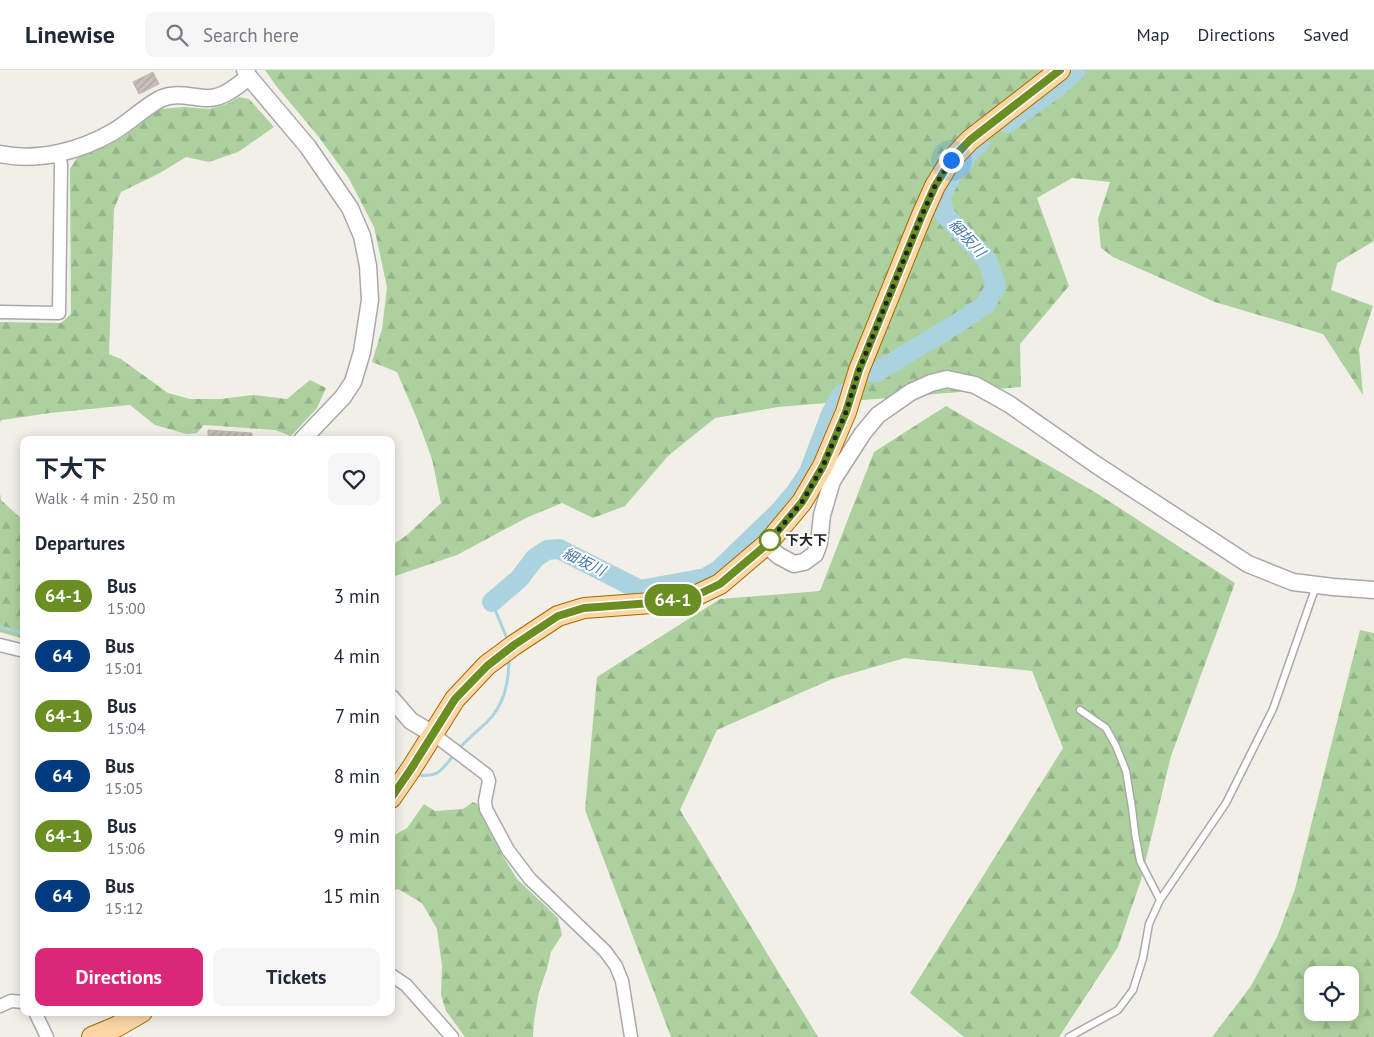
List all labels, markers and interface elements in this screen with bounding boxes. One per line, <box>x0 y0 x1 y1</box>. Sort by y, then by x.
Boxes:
search box <box>145 12 495 57</box>
text: Linewise <box>25 19 115 50</box>
icon: search <box>163 21 191 49</box>
text: Search here <box>203 23 299 47</box>
text: Map <box>1137 23 1169 46</box>
text: Directions <box>1197 23 1275 46</box>
text: Saved <box>1303 23 1349 46</box>
your location <box>939 148 964 173</box>
water label: 細坂川 <box>945 215 991 262</box>
text: 下大下 <box>35 453 107 484</box>
button: heart <box>328 453 380 505</box>
text: Walk · 4 min · 250 m <box>35 488 175 508</box>
marker: 下大下 <box>759 529 781 551</box>
text: Departures <box>35 531 125 555</box>
place label: 下大下 <box>785 531 827 549</box>
water label: 細坂川 <box>560 543 610 581</box>
text: Bus <box>107 574 137 598</box>
text: 64-1 <box>45 584 82 607</box>
text: 3 min <box>334 584 380 608</box>
line badge: 64-1 <box>638 584 708 616</box>
text: 64-1 <box>654 588 692 611</box>
text: 15:00 <box>107 598 146 618</box>
text: Bus <box>105 634 134 658</box>
text: 64 <box>52 644 73 667</box>
text: 4 min <box>334 644 380 668</box>
text: 15:01 <box>105 658 143 678</box>
text: Bus <box>107 694 137 718</box>
text: 64-1 <box>45 704 82 727</box>
text: 7 min <box>335 704 380 728</box>
text: 15:04 <box>107 718 146 738</box>
text: Bus <box>105 754 134 778</box>
text: 64 <box>52 764 73 787</box>
text: 8 min <box>334 764 380 788</box>
text: 15:05 <box>105 778 143 798</box>
text: Bus <box>107 814 137 838</box>
text: 64-1 <box>45 824 82 847</box>
text: 9 min <box>334 824 380 848</box>
text: 15:06 <box>107 838 146 858</box>
text: Bus <box>105 874 134 898</box>
text: 64 <box>52 884 73 907</box>
text: 15 min <box>323 884 380 908</box>
text: 15:12 <box>105 898 143 918</box>
button: Directions <box>35 948 203 1006</box>
button: Tickets <box>213 948 380 1006</box>
map controls <box>1304 966 1359 1021</box>
button: locate <box>1304 966 1359 1021</box>

